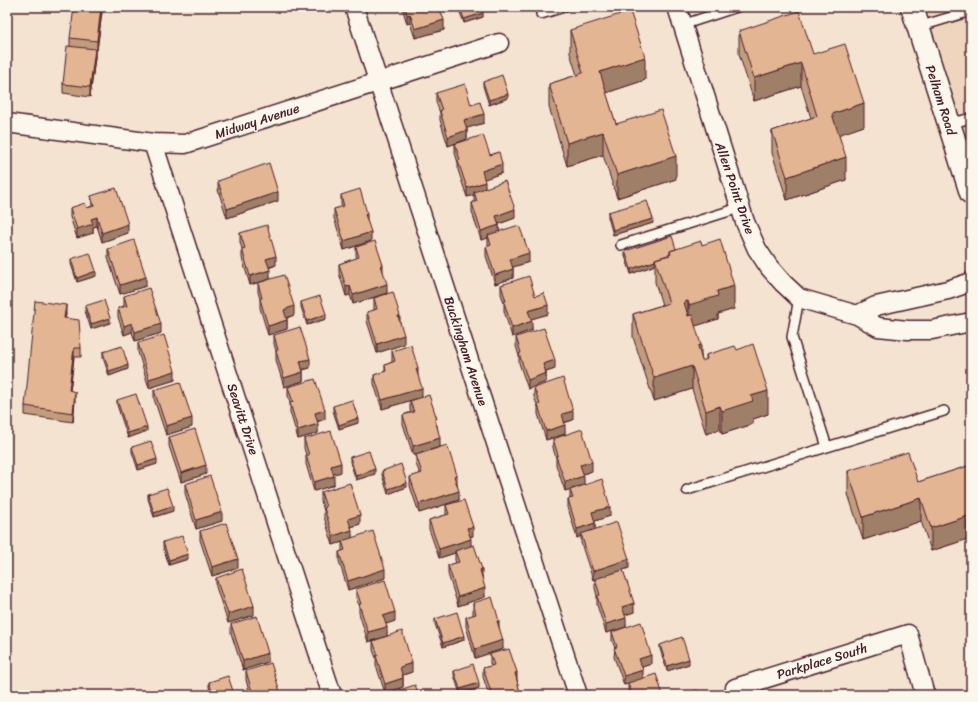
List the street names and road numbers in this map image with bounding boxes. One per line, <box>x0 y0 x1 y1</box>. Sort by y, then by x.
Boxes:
street label: Pelham Road <box>919 62 964 139</box>
street label: Midway Avenue <box>212 96 303 146</box>
street label: Allen Point Drive <box>708 138 762 238</box>
street label: Buckingham Avenue <box>437 293 495 409</box>
street label: Seavitt Drive <box>221 380 266 458</box>
street label: Parkplace South <box>774 636 870 686</box>

